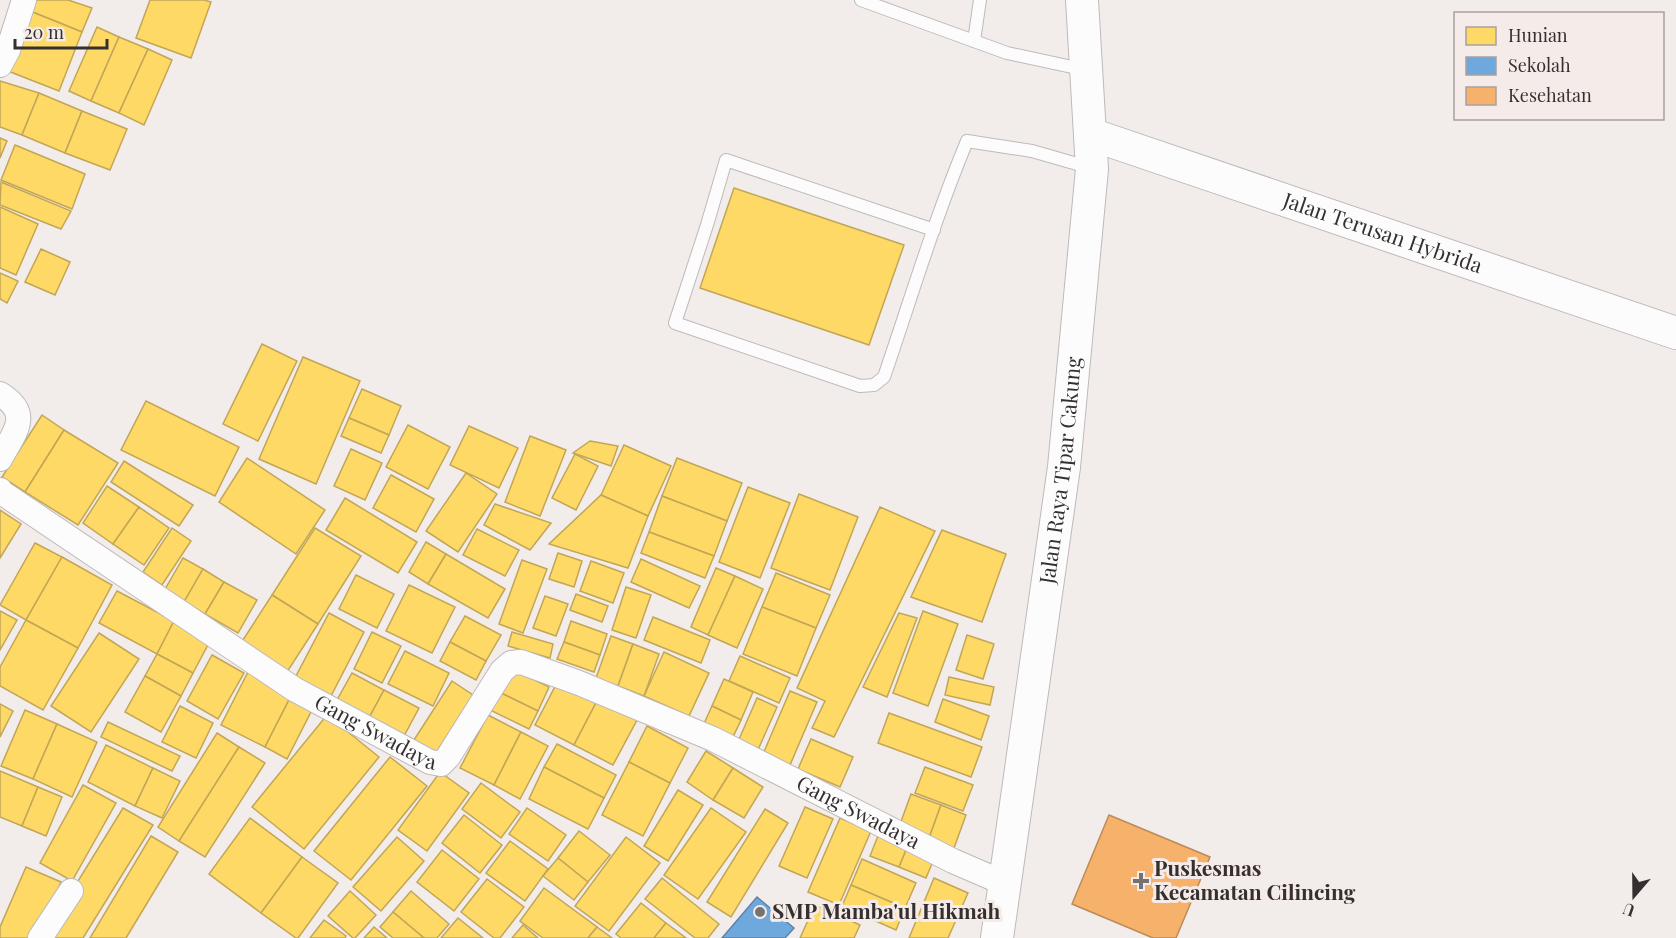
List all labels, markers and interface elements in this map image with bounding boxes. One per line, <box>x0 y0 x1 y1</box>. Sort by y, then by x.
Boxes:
scale bar <box>15 12 106 50</box>
legend <box>1454 12 1664 120</box>
text: 20 m <box>24 20 64 44</box>
text: Hunian <box>1508 23 1568 47</box>
text: Sekolah <box>1508 53 1571 77</box>
text: Kesehatan <box>1508 83 1592 107</box>
street label: Jalan Terusan Hybrida <box>1279 184 1487 278</box>
street label: Jalan Raya Tipar Cakung <box>1031 355 1086 587</box>
street label: Gang Swadaya <box>310 687 439 775</box>
street label: Gang Swadaya <box>792 768 926 854</box>
place label: Puskesmas Kecamatan Cilincing <box>1154 853 1356 905</box>
north arrow <box>1604 866 1664 926</box>
marker: Puskesmas Kecamatan Cilincing <box>1132 872 1150 890</box>
place label: SMP Mamba'ul Hikmah <box>772 896 1001 924</box>
text: U <box>1620 899 1637 922</box>
marker: SMP Mamba'ul Hikmah <box>753 905 767 919</box>

